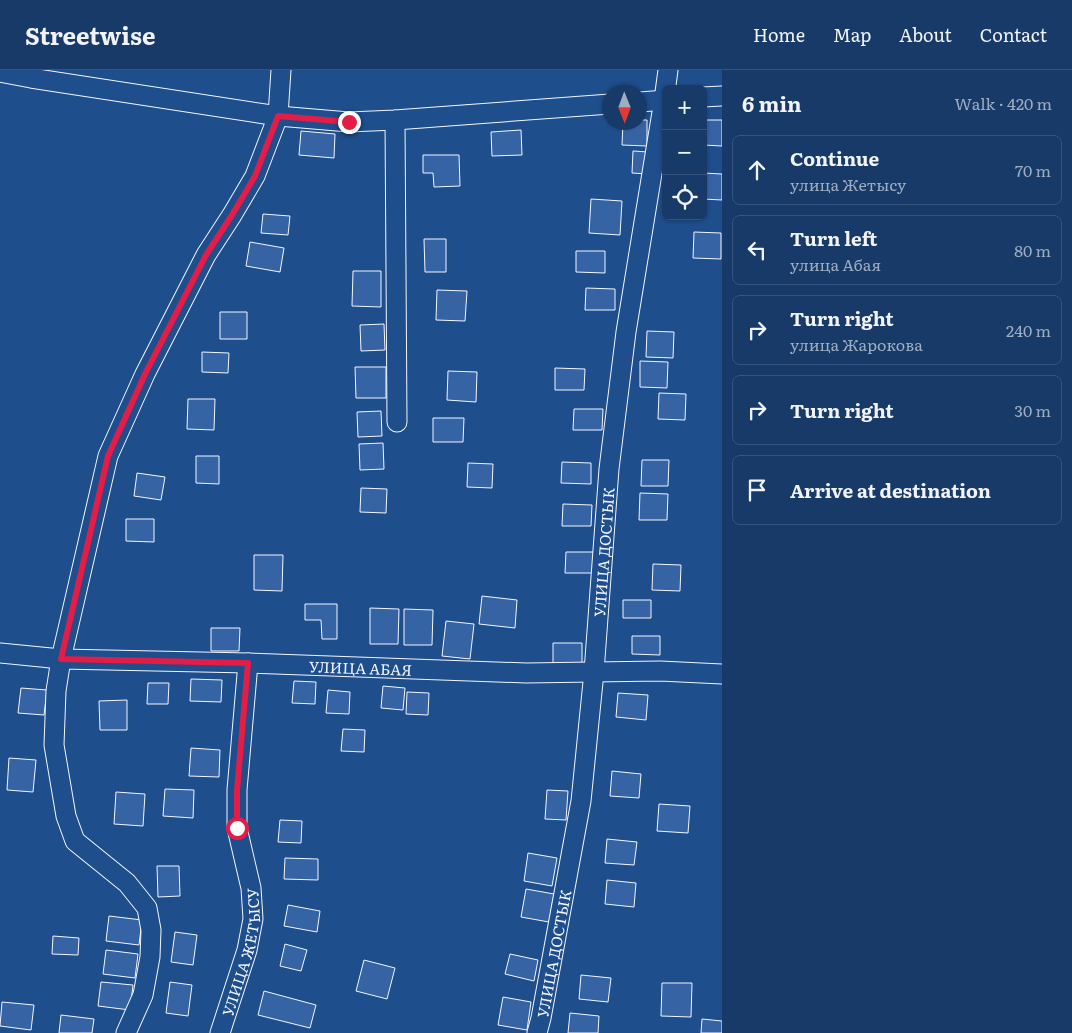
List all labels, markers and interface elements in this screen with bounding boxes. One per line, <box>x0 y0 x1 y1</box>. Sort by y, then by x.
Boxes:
text: Streetwise <box>25 17 155 52</box>
text: Home <box>753 21 805 48</box>
text: Map <box>833 21 871 48</box>
text: About <box>899 21 952 48</box>
text: Contact <box>980 21 1047 48</box>
north arrow <box>602 85 647 130</box>
map controls <box>662 85 707 220</box>
button: + <box>662 85 707 130</box>
text: 6 min <box>742 87 802 118</box>
text: Walk · 420 m <box>954 91 1052 115</box>
route end <box>338 111 361 134</box>
button: − <box>662 130 707 175</box>
text: Continue <box>790 144 879 172</box>
icon: ahead <box>743 156 771 184</box>
text: 70 m <box>1015 158 1051 182</box>
text: улица Жетысу <box>790 172 906 196</box>
button: locate <box>662 175 707 220</box>
text: Turn left <box>790 224 877 252</box>
icon: left <box>743 236 771 264</box>
text: 80 m <box>1014 238 1051 262</box>
text: улица Абая <box>790 252 881 276</box>
text: Turn right <box>790 304 894 332</box>
icon: right <box>743 316 771 344</box>
text: 240 m <box>1006 318 1051 342</box>
text: улица Жарокова <box>790 332 923 356</box>
icon: right <box>743 396 771 424</box>
text: Turn right <box>790 396 894 424</box>
text: 30 m <box>1014 398 1051 422</box>
icon: arrive <box>743 476 771 504</box>
text: Arrive at destination <box>790 476 991 504</box>
street label: УЛИЦА ДОСТЫК <box>587 487 619 617</box>
street label: УЛИЦА АБАЯ <box>309 654 412 680</box>
route start <box>226 817 249 840</box>
street label: УЛИЦА ЖЕТЫСУ <box>215 887 265 1019</box>
street label: УЛИЦА ДОСТЫК <box>530 888 576 1019</box>

